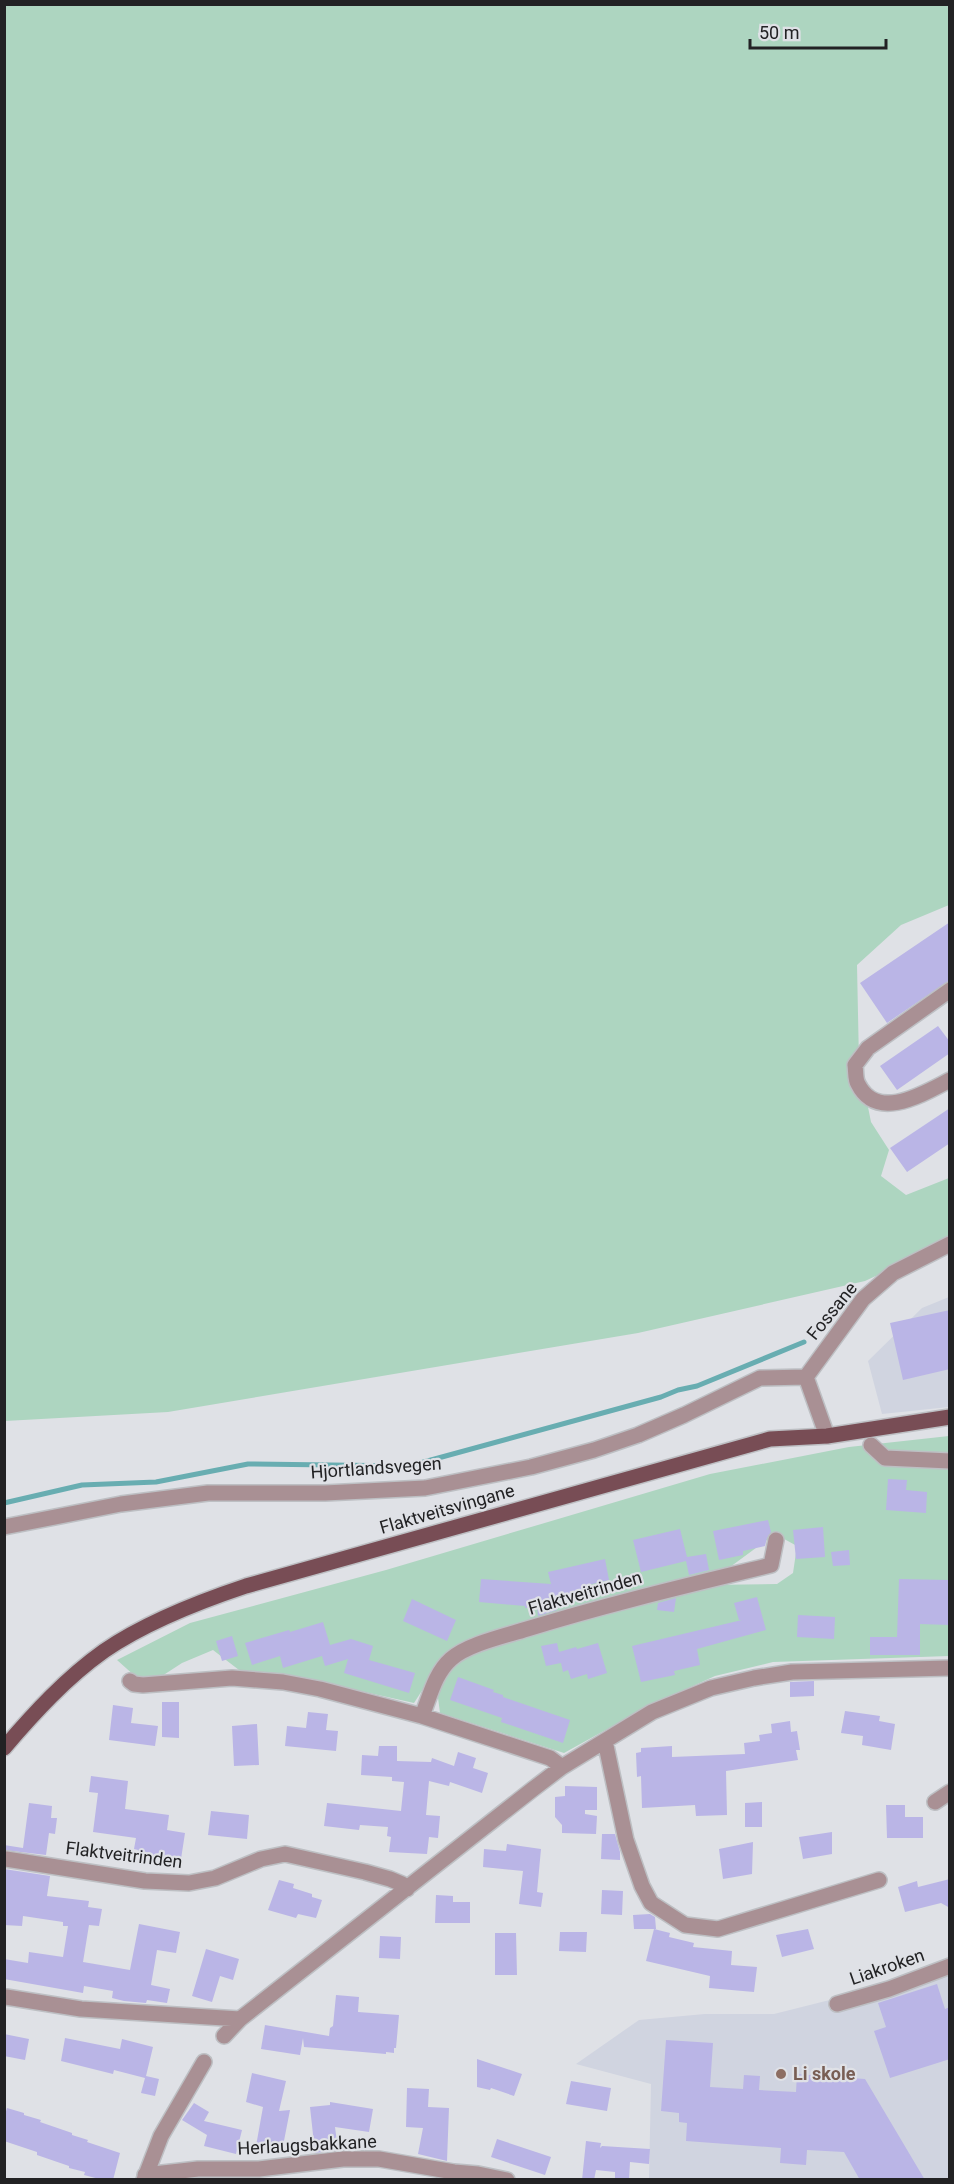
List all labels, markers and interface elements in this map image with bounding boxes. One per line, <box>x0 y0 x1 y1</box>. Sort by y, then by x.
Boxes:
scale bar <box>750 12 886 50</box>
text: 50 m <box>759 22 799 43</box>
street label: Fossane <box>802 1278 861 1344</box>
street label: Hjortlandsvegen <box>310 1452 442 1483</box>
street label: Flaktveitsvingane <box>377 1479 517 1538</box>
street label: Flaktveitrinden <box>525 1566 644 1619</box>
street label: Flaktveitrinden <box>64 1837 184 1872</box>
street label: Liakroken <box>847 1944 927 1989</box>
place label: Li skole <box>793 2063 856 2084</box>
marker: Li skole <box>774 2067 788 2081</box>
street label: Herlaugsbakkane <box>237 2130 377 2159</box>

